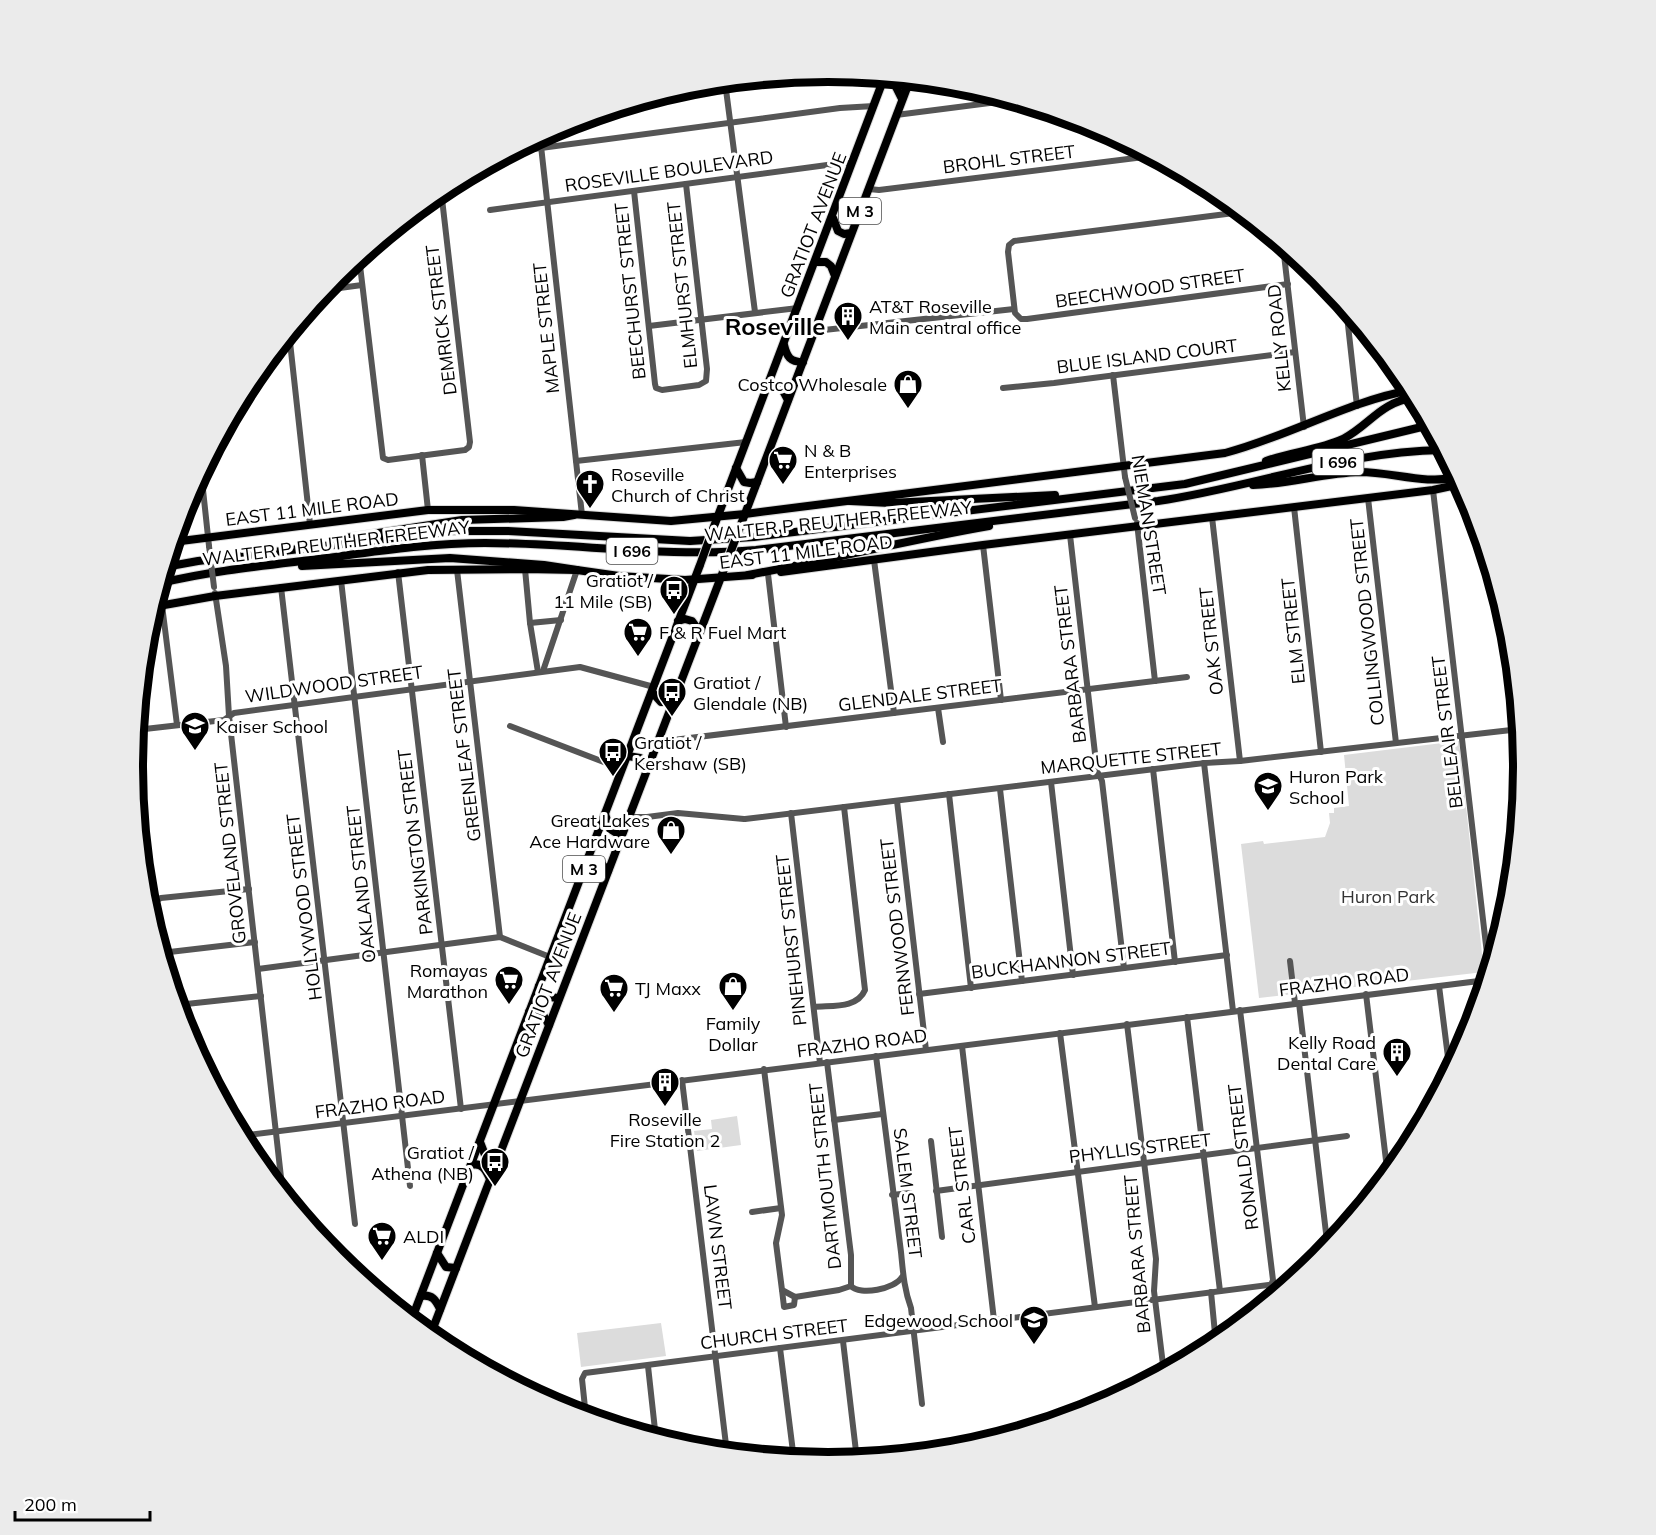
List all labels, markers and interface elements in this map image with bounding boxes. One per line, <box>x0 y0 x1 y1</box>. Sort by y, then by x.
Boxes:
street label: BROHL STREET <box>942 139 1076 179</box>
street label: ROSEVILLE BOULEVARD <box>563 145 775 197</box>
street label: GRATIOT AVENUE <box>775 149 851 301</box>
road number: M 3 <box>839 198 881 224</box>
street label: ELMHURST STREET <box>662 200 702 370</box>
street label: BEECHURST STREET <box>609 201 651 381</box>
street label: DEMRICK STREET <box>420 243 462 396</box>
street label: MAPLE STREET <box>528 261 564 395</box>
street label: BEECHWOOD STREET <box>1054 263 1246 313</box>
street label: KELLY ROAD <box>1262 283 1296 393</box>
place label: AT&T Roseville Main central office <box>869 295 1021 339</box>
building icon: AT&T Roseville Main central office <box>832 300 864 342</box>
district label: Roseville <box>725 311 825 341</box>
street label: BLUE ISLAND COURT <box>1055 333 1239 379</box>
shop icon: Costco Wholesale <box>892 368 924 410</box>
place label: Costco Wholesale <box>738 373 887 396</box>
place label: N & B Enterprises <box>804 439 897 483</box>
supermarket icon: N & B Enterprises <box>767 444 799 486</box>
road number: I 696 <box>1312 449 1364 475</box>
street label: NIEMAN STREET <box>1127 453 1171 597</box>
place label: Roseville Church of Christ <box>611 463 745 507</box>
church icon: Roseville Church of Christ <box>574 468 606 510</box>
street label: EAST 11 MILE ROAD <box>224 487 400 531</box>
street label: WALTER P REUTHER FREEWAY <box>703 495 974 546</box>
street label: WALTER P REUTHER FREEWAY <box>201 515 472 571</box>
street label: COLLINGWOOD STREET <box>1345 517 1389 727</box>
street label: EAST 11 MILE ROAD <box>718 530 894 574</box>
road number: I 696 <box>606 538 658 564</box>
place label: Gratiot / 11 Mile (SB) <box>553 569 654 613</box>
bus stop icon: Gratiot / 11 Mile (SB) <box>658 574 690 616</box>
street label: ELM STREET <box>1276 577 1310 685</box>
street label: BARBARA STREET <box>1049 583 1091 745</box>
street label: OAK STREET <box>1194 585 1228 696</box>
supermarket icon: F & R Fuel Mart <box>622 616 654 658</box>
place label: F & R Fuel Mart <box>659 621 786 644</box>
street label: BELLEAIR STREET <box>1426 654 1468 810</box>
street label: WILDWOOD STREET <box>244 660 425 708</box>
street label: GREENLEAF STREET <box>442 667 486 843</box>
place label: Gratiot / Glendale (NB) <box>693 671 808 715</box>
street label: GLENDALE STREET <box>837 674 1003 716</box>
bus stop icon: Gratiot / Glendale (NB) <box>656 676 688 718</box>
school or university icon: Kaiser School <box>179 710 211 752</box>
place label: Kaiser School <box>216 715 328 738</box>
place label: Gratiot / Kershaw (SB) <box>634 731 747 775</box>
bus stop icon: Gratiot / Kershaw (SB) <box>597 736 629 778</box>
street label: MARQUETTE STREET <box>1039 737 1223 779</box>
street label: PARKINGTON STREET <box>392 748 438 936</box>
street label: GROVELAND STREET <box>209 761 251 945</box>
place label: Huron Park School <box>1289 765 1384 809</box>
school or university icon: Huron Park School <box>1252 770 1284 812</box>
street label: OAKLAND STREET <box>341 804 381 964</box>
place label: Great Lakes Ace Hardware <box>529 809 650 853</box>
street label: HOLLYWOOD STREET <box>281 812 327 1002</box>
shop icon: Great Lakes Ace Hardware <box>655 814 687 856</box>
street label: FERNWOOD STREET <box>875 837 919 1017</box>
street label: PINEHURST STREET <box>771 853 811 1027</box>
road number: M 3 <box>563 856 605 882</box>
park label: Huron Park <box>1341 885 1436 908</box>
street label: GRATIOT AVENUE <box>510 909 586 1061</box>
street label: BUCKHANNON STREET <box>970 936 1172 984</box>
place label: Romayas Marathon <box>407 959 488 1003</box>
street label: FRAZHO ROAD <box>1277 963 1411 1001</box>
supermarket icon: Romayas Marathon <box>493 964 525 1006</box>
shop icon: Family Dollar <box>717 970 749 1012</box>
supermarket icon: TJ Maxx <box>598 972 630 1014</box>
place label: TJ Maxx <box>635 977 701 1000</box>
place label: Family Dollar <box>706 1012 761 1056</box>
street label: FRAZHO ROAD <box>795 1024 929 1062</box>
place label: Kelly Road Dental Care <box>1277 1031 1376 1075</box>
building icon: Kelly Road Dental Care <box>1381 1036 1413 1078</box>
building icon: Roseville Fire Station 2 <box>649 1066 681 1108</box>
street label: DARTMOUTH STREET <box>804 1082 846 1270</box>
street label: RONALD STREET <box>1223 1083 1263 1231</box>
street label: FRAZHO ROAD <box>313 1085 447 1123</box>
place label: Roseville Fire Station 2 <box>610 1108 720 1152</box>
street label: CARL STREET <box>943 1125 981 1245</box>
street label: SALEM STREET <box>889 1127 927 1260</box>
street label: PHYLLIS STREET <box>1068 1128 1212 1168</box>
place label: Gratiot / Athena (NB) <box>371 1141 475 1185</box>
bus stop icon: Gratiot / Athena (NB) <box>479 1146 511 1188</box>
street label: BARBARA STREET <box>1119 1173 1155 1334</box>
street label: LAWN STREET <box>699 1183 737 1311</box>
supermarket icon: ALDI <box>366 1220 398 1262</box>
place label: ALDI <box>403 1225 444 1248</box>
school or university icon: Edgewood School <box>1018 1304 1050 1346</box>
place label: Edgewood School <box>864 1309 1013 1332</box>
street label: CHURCH STREET <box>699 1314 849 1354</box>
scale bar <box>15 1484 150 1522</box>
text: 200 m <box>24 1493 77 1516</box>

